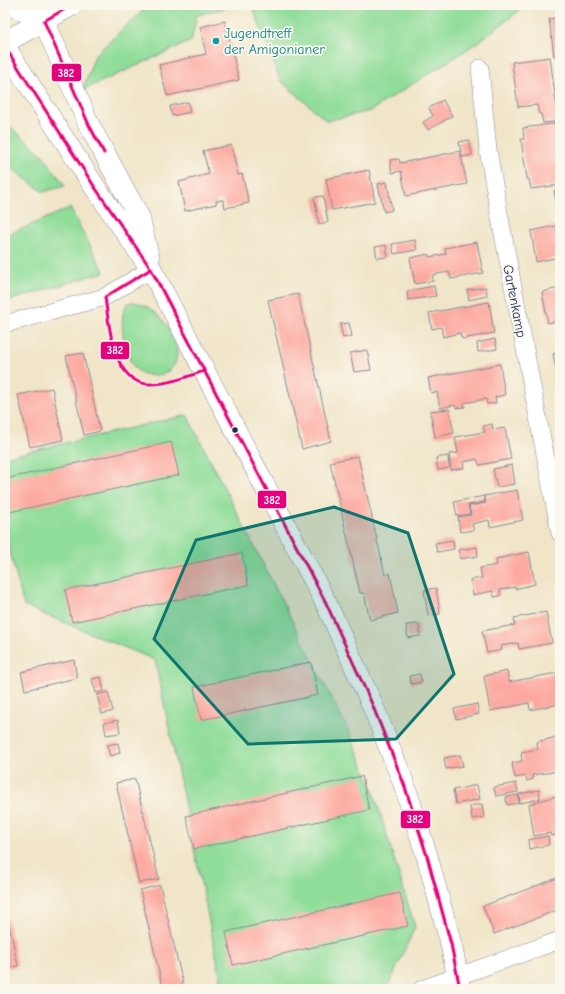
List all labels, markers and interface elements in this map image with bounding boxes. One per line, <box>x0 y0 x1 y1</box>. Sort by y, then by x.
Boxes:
place label: Jugendtreff der Amigonianer <box>224 25 325 58</box>
marker: Jugendtreff der Amigonianer <box>211 36 221 46</box>
line badge: 382 <box>51 63 82 82</box>
text: 382 <box>58 67 75 80</box>
street label: Gartenkamp <box>499 263 530 339</box>
line badge: 382 <box>100 341 130 360</box>
text: 382 <box>107 344 124 357</box>
unlabelled marker <box>230 425 240 435</box>
line badge: 382 <box>257 490 287 509</box>
text: 382 <box>264 494 281 507</box>
line badge: 382 <box>400 810 431 829</box>
text: 382 <box>407 813 424 826</box>

